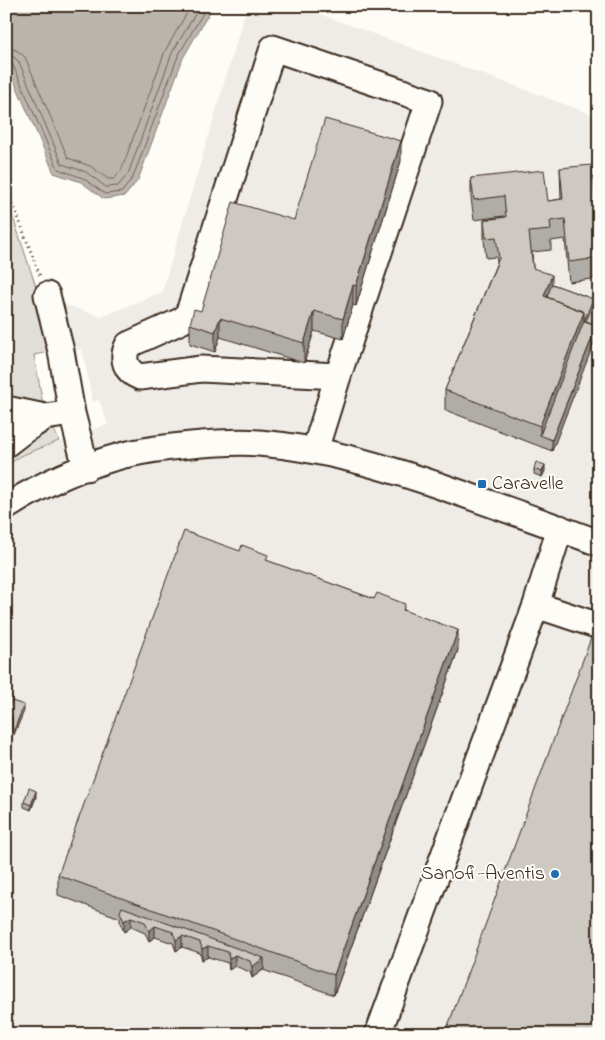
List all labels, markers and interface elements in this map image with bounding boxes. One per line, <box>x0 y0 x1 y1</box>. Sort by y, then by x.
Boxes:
place label: Caravelle <box>492 470 564 499</box>
marker: Caravelle <box>476 478 488 490</box>
place label: Sanofi-Aventis <box>421 860 545 889</box>
marker: Sanofi-Aventis <box>549 868 561 880</box>

